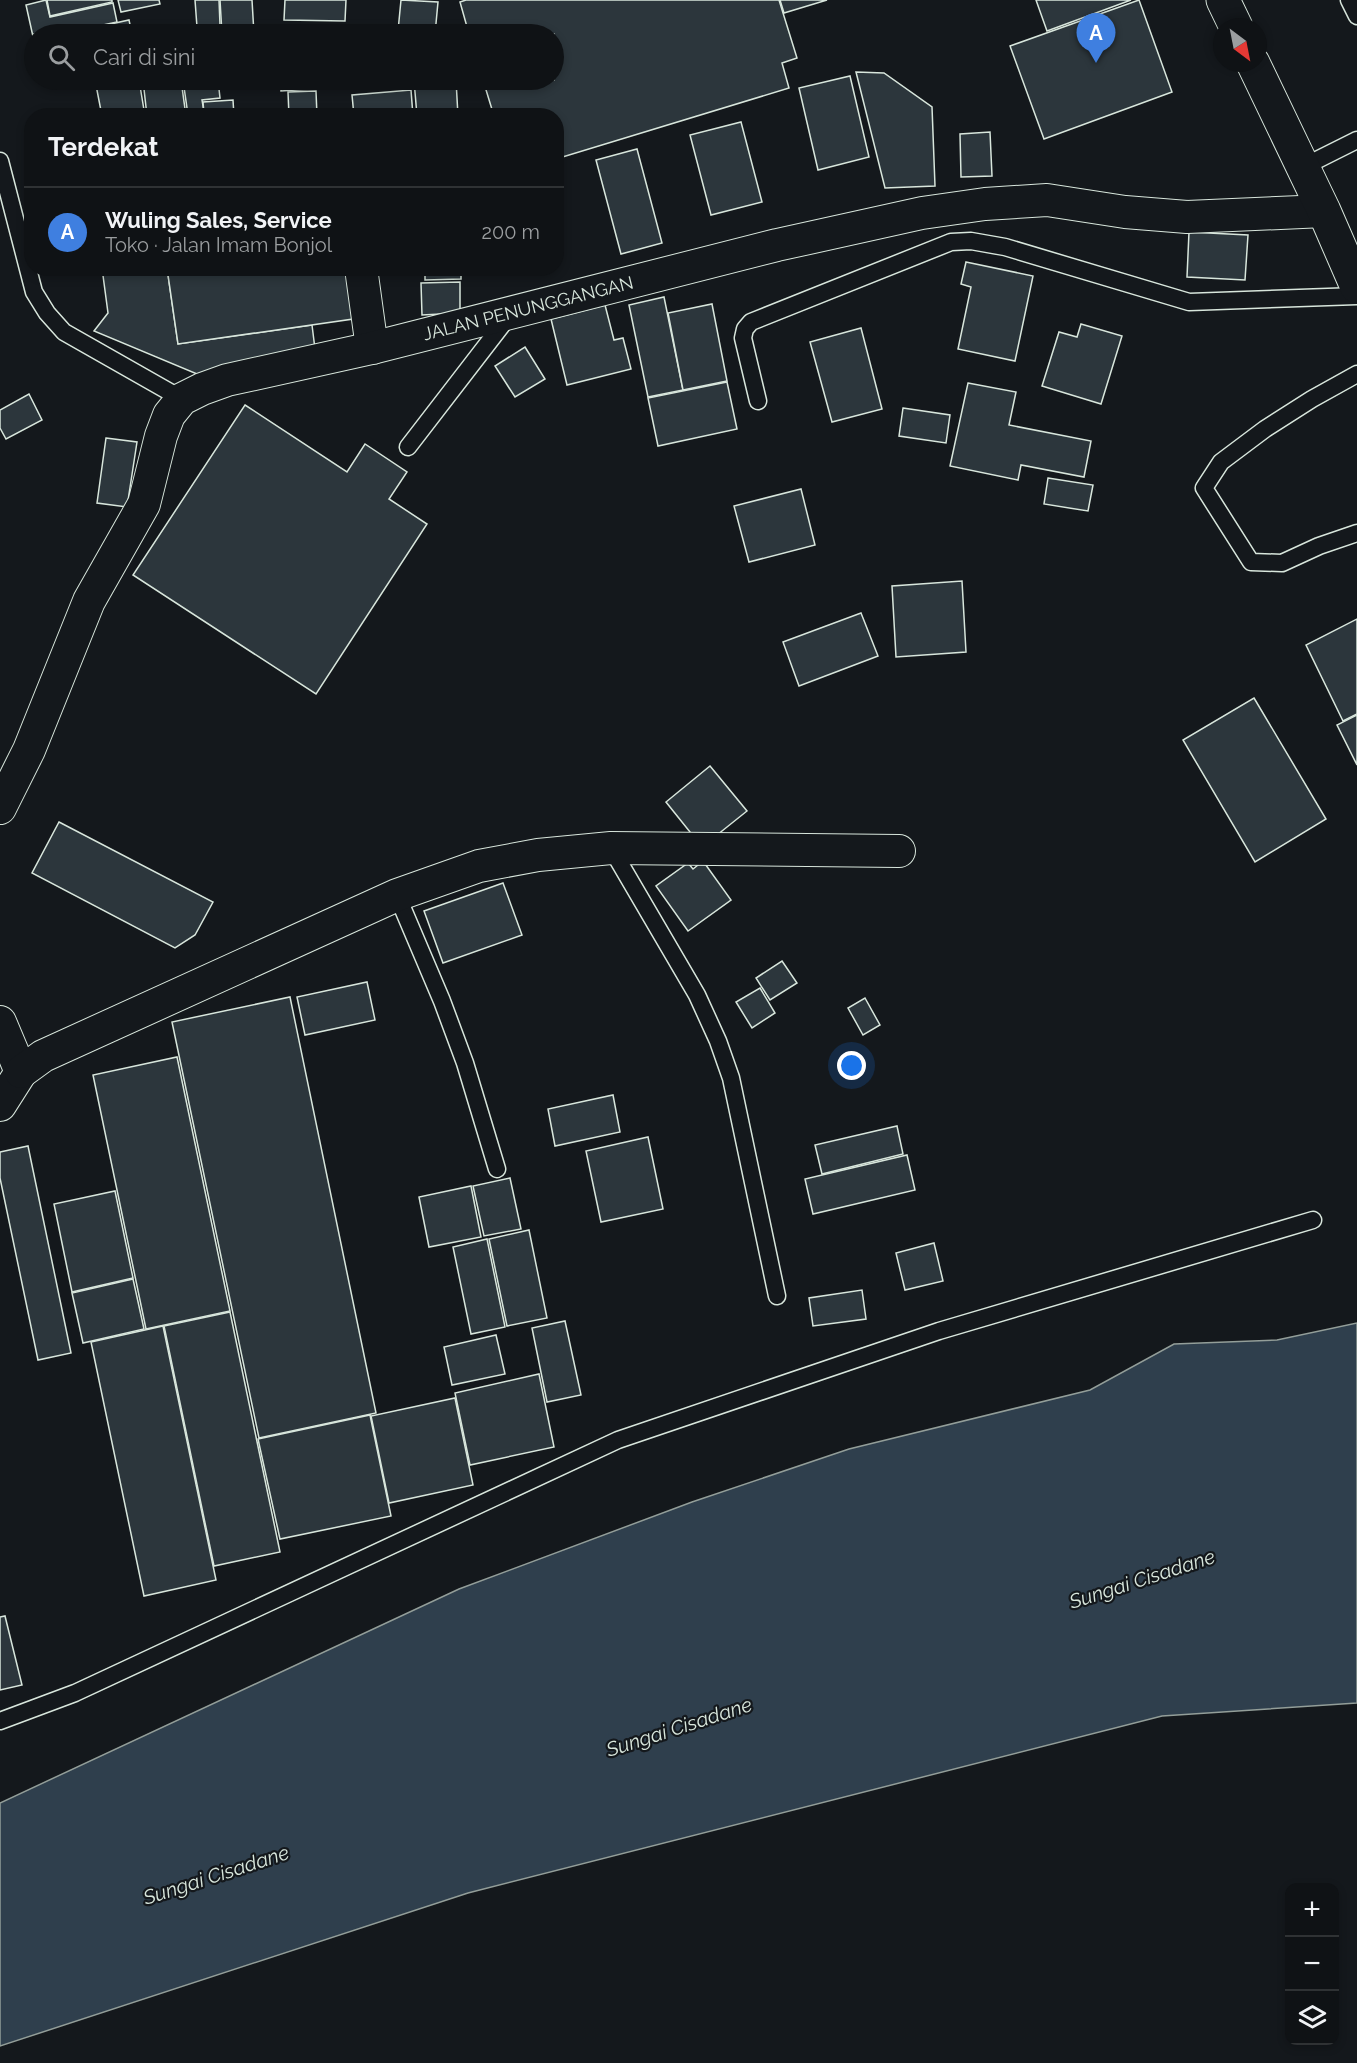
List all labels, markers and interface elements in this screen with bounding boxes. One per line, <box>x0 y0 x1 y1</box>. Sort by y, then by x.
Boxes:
pin: A <box>1076 14 1116 63</box>
north arrow <box>1213 18 1267 72</box>
search box <box>24 24 564 90</box>
icon: search <box>45 41 78 74</box>
text: Cari di sini <box>93 44 195 70</box>
text: Terdekat <box>48 132 159 162</box>
text: Wuling Sales, Service <box>105 207 332 233</box>
text: A <box>61 220 74 244</box>
text: 200 m <box>482 220 540 244</box>
text: Toko · Jalan Imam Bonjol <box>105 233 332 257</box>
street label: JALAN PENUNGGANGAN <box>421 272 635 344</box>
your location <box>837 1051 866 1080</box>
water label: Sungai Cisadane <box>1065 1544 1218 1614</box>
water label: Sungai Cisadane <box>602 1692 755 1762</box>
water label: Sungai Cisadane <box>139 1840 292 1910</box>
map controls <box>1285 1883 1339 2045</box>
button: + <box>1285 1883 1339 1937</box>
button: − <box>1285 1937 1339 1991</box>
button: layers <box>1285 1991 1339 2045</box>

